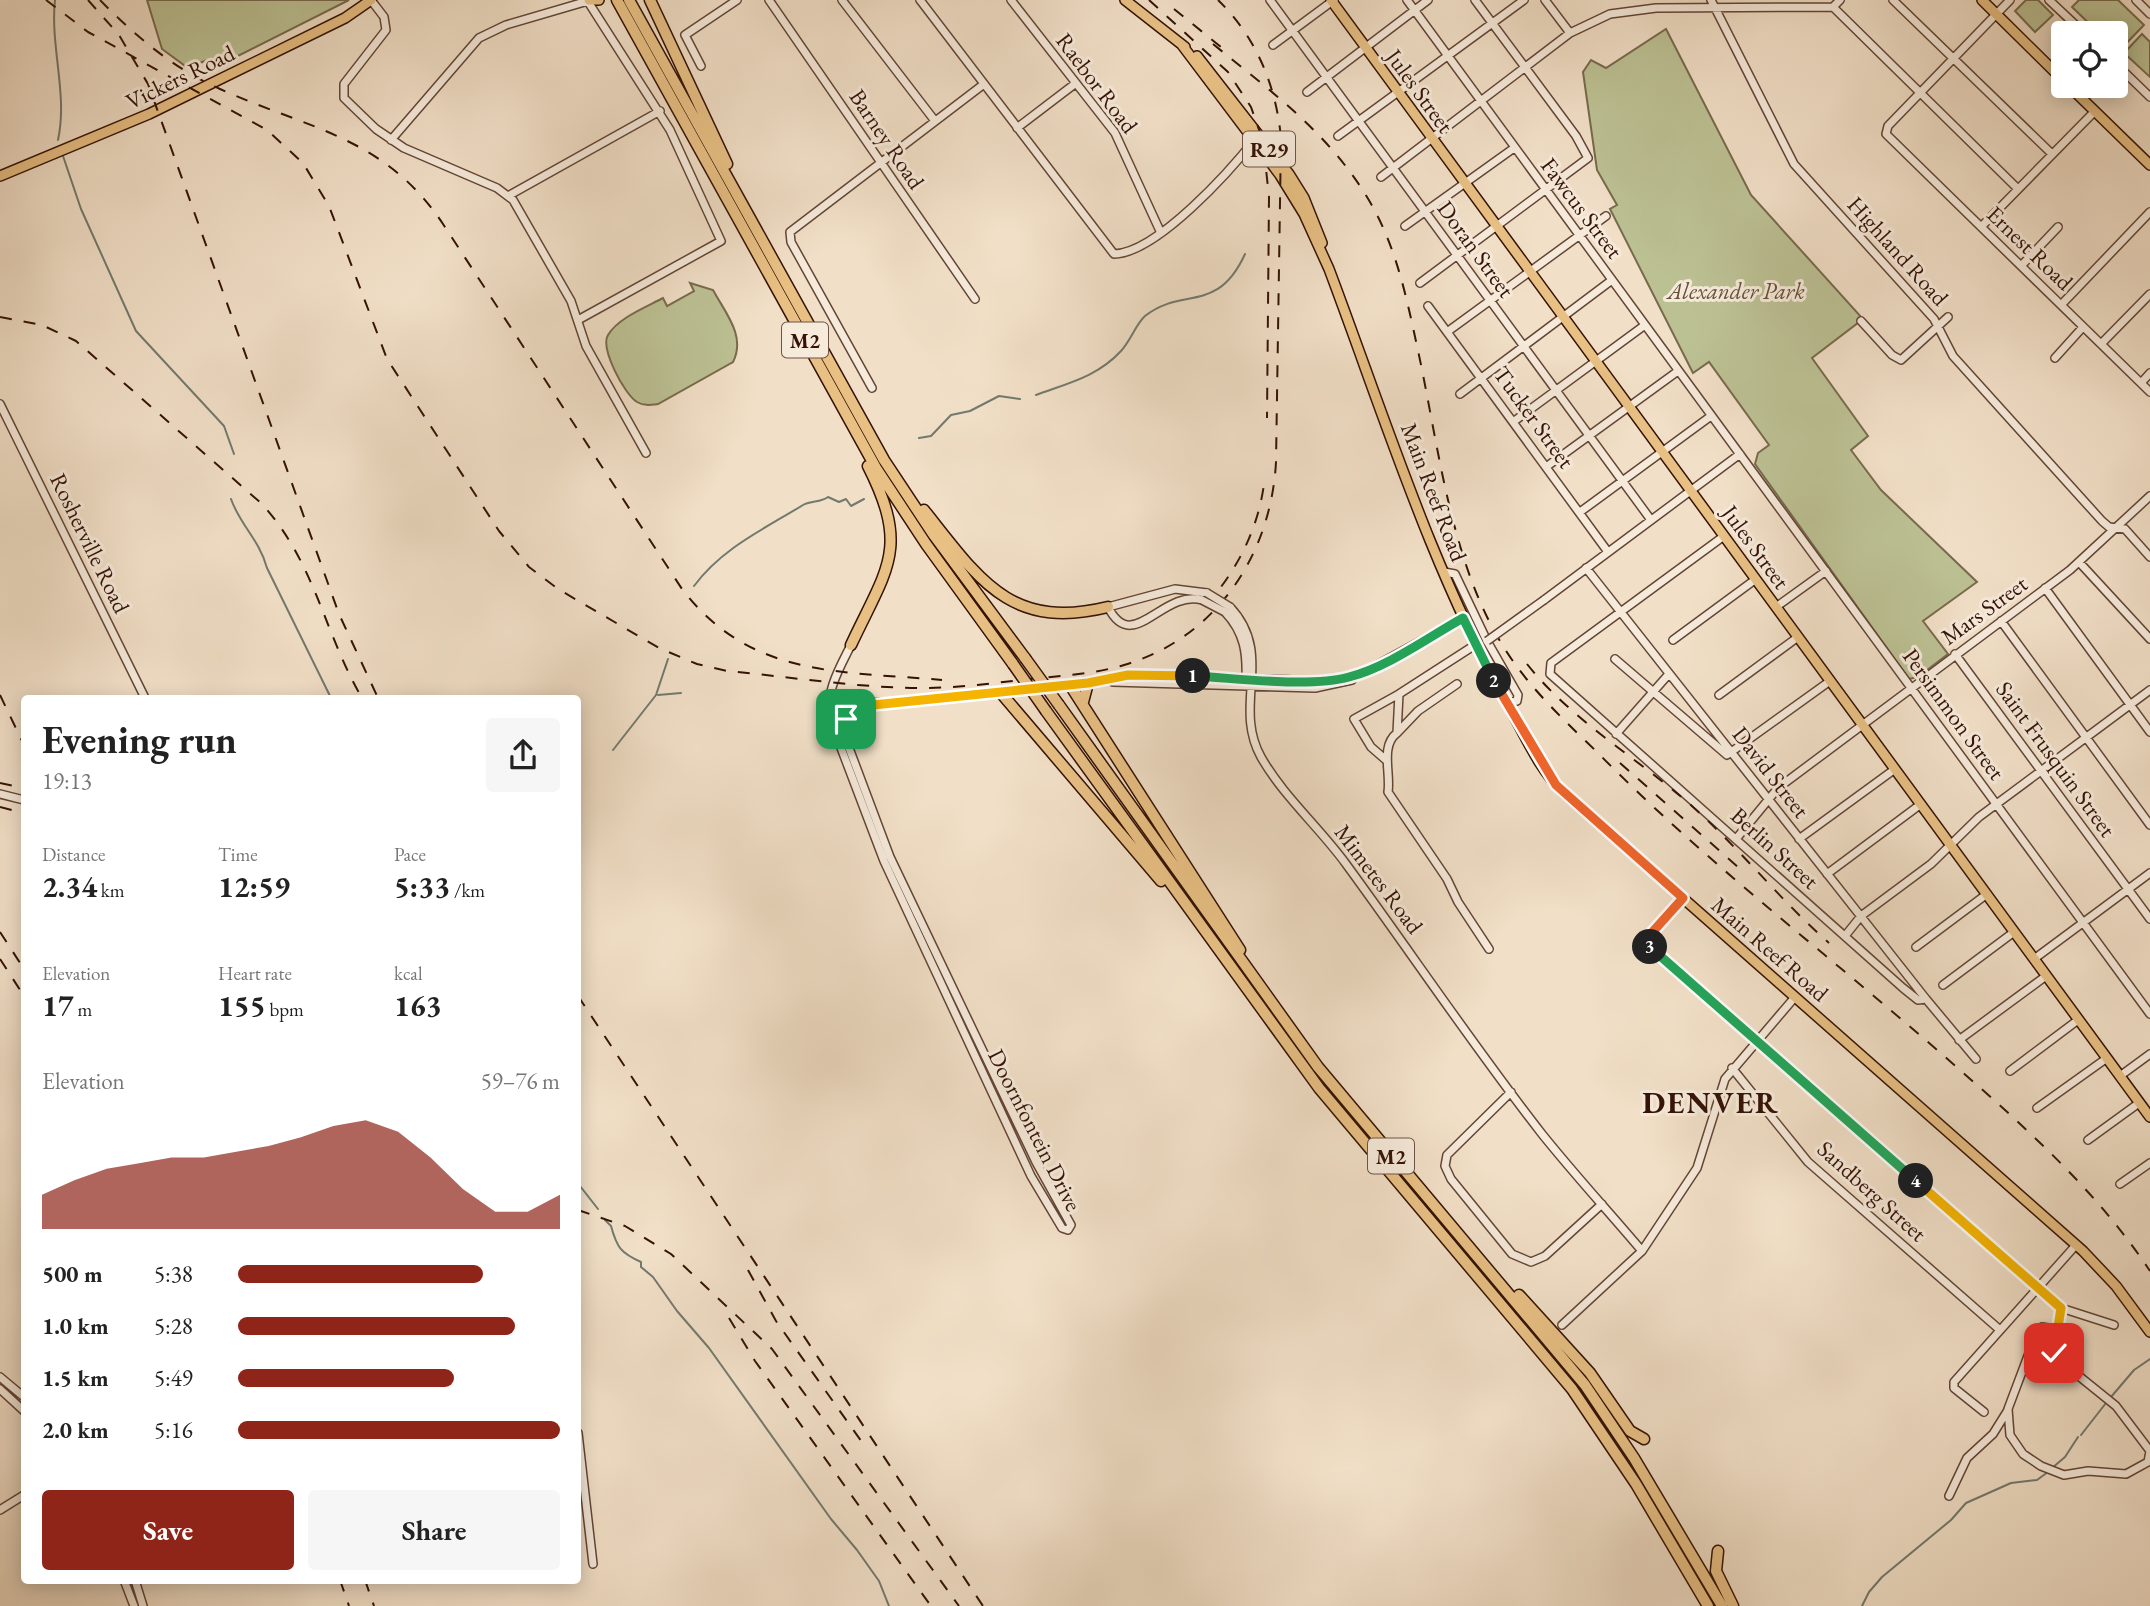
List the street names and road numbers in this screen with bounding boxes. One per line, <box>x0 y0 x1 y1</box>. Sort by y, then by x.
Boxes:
street label: Raebor Road <box>1049 27 1145 140</box>
street label: Vickers Road <box>121 38 240 116</box>
street label: Jules Street <box>1378 41 1461 140</box>
street label: Barney Road <box>843 83 932 195</box>
road number: R29 <box>1243 132 1295 166</box>
street label: Fawcus Street <box>1534 151 1630 265</box>
street label: Highland Road <box>1841 190 1955 312</box>
street label: Doran Street <box>1431 195 1522 304</box>
street label: Ernest Road <box>1980 199 2080 297</box>
road number: M2 <box>782 322 828 358</box>
street label: Tucker Street <box>1487 360 1582 475</box>
street label: Main Reef Road <box>1394 418 1474 566</box>
street label: Rosherville Road <box>43 468 137 618</box>
street label: Jules Street <box>1714 497 1797 596</box>
street label: Mars Street <box>1935 568 2034 651</box>
street label: Persimmon Street <box>1896 642 2012 786</box>
street label: Saint Frusquin Street <box>1989 675 2123 843</box>
street label: David Street <box>1726 720 1817 825</box>
street label: Berlin Street <box>1725 801 1826 896</box>
street label: Mimetes Road <box>1328 818 1430 940</box>
street label: Main Reef Road <box>1705 890 1835 1008</box>
street label: Doornfontein Drive <box>981 1044 1089 1216</box>
street label: Sandberg Street <box>1811 1134 1934 1249</box>
road number: M2 <box>1368 1138 1414 1174</box>

